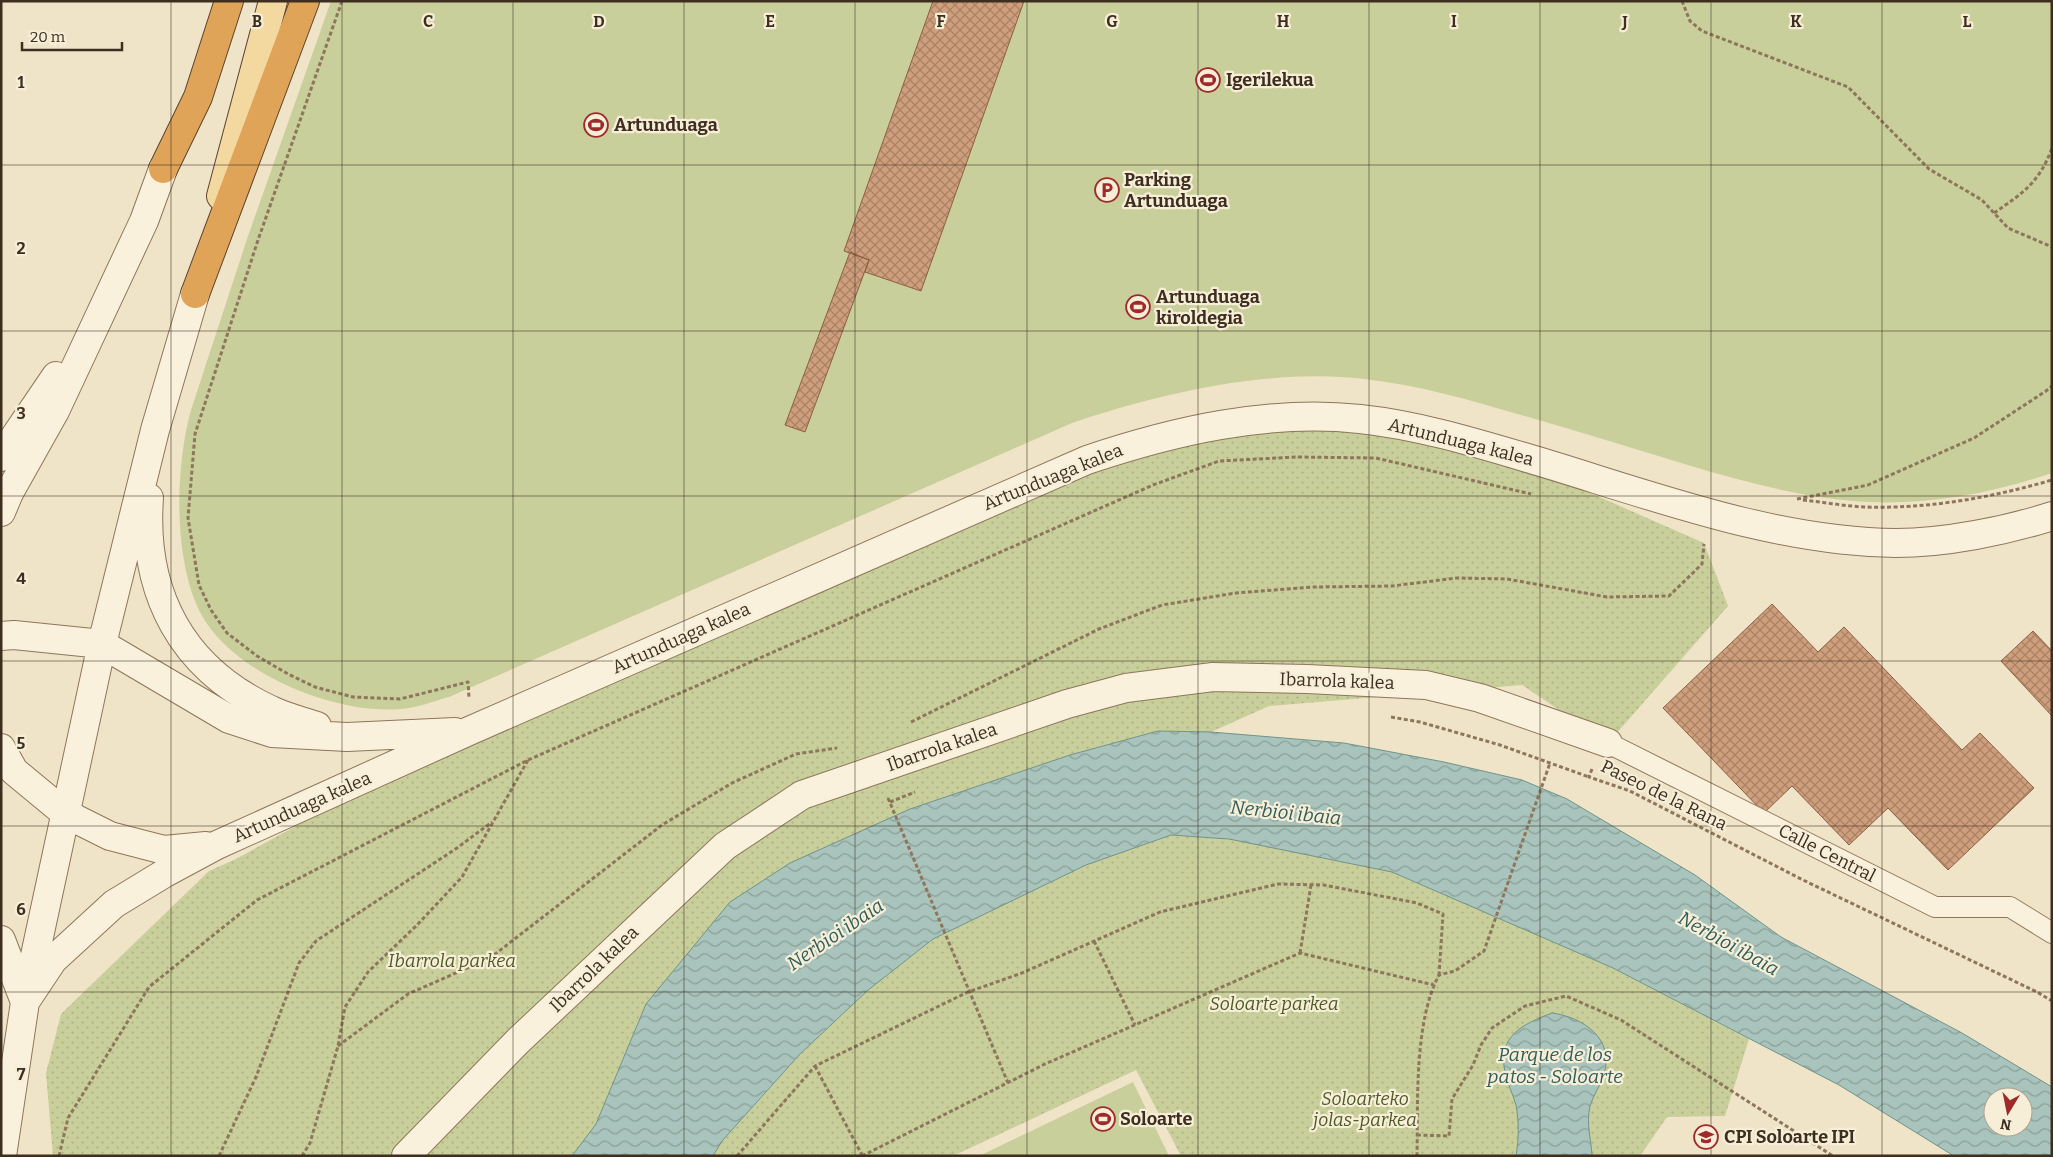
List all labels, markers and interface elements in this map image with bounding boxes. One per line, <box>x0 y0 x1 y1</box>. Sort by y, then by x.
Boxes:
text: B <box>252 12 262 31</box>
text: C <box>423 12 433 31</box>
text: D <box>593 12 605 31</box>
text: E <box>765 12 775 31</box>
text: F <box>937 12 946 31</box>
text: G <box>1106 12 1118 31</box>
text: H <box>1277 12 1290 31</box>
text: I <box>1451 12 1457 31</box>
text: J <box>1621 12 1628 31</box>
text: K <box>1790 12 1802 31</box>
text: L <box>1963 12 1972 31</box>
scale bar <box>22 20 122 52</box>
text: 20 m <box>30 28 66 46</box>
sports icon: Igerilekua <box>1195 67 1221 93</box>
place label: Igerilekua <box>1226 69 1314 91</box>
text: 1 <box>18 73 25 92</box>
sports icon: Artunduaga <box>583 112 609 138</box>
place label: Artunduaga <box>614 114 718 136</box>
place label: Parking Artunduaga <box>1124 169 1228 212</box>
parking icon: Parking Artunduaga <box>1094 177 1120 203</box>
text: 2 <box>16 239 26 258</box>
place label: Artunduaga kiroldegia <box>1156 286 1260 329</box>
sports icon: Artunduaga kiroldegia <box>1125 294 1151 320</box>
text: 3 <box>16 404 26 423</box>
street label: Artunduaga kalea <box>1386 413 1536 471</box>
street label: Artunduaga kalea <box>980 439 1126 515</box>
text: 4 <box>16 569 26 588</box>
street label: Artunduaga kalea <box>609 598 754 678</box>
street label: Ibarrola kalea <box>1279 668 1395 694</box>
street label: Ibarrola kalea <box>884 718 1000 776</box>
text: 5 <box>17 734 26 753</box>
street label: Paseo de la Rana <box>1597 755 1731 835</box>
street label: Artunduaga kalea <box>230 767 375 847</box>
water label: Nerbioi ibaia <box>1229 795 1343 830</box>
street label: Calle Central <box>1775 819 1879 887</box>
water label: Nerbioi ibaia <box>783 894 888 975</box>
text: 6 <box>16 900 26 919</box>
water label: Nerbioi ibaia <box>1674 906 1783 981</box>
street label: Ibarrola kalea <box>545 921 643 1017</box>
park label: Ibarrola parkea <box>388 950 516 972</box>
park label: Soloarte parkea <box>1210 993 1338 1015</box>
water label: Parque de los patos - Soloarte <box>1486 1043 1623 1088</box>
text: 7 <box>17 1065 26 1084</box>
north arrow <box>1983 1087 2033 1137</box>
park label: Soloarteko jolas-parkea <box>1311 1088 1417 1131</box>
sports icon: Soloarte <box>1090 1106 1116 1132</box>
place label: Soloarte <box>1120 1108 1192 1130</box>
text: N <box>1999 1115 2013 1134</box>
school or university icon: CPI Soloarte IPI <box>1693 1124 1719 1150</box>
place label: CPI Soloarte IPI <box>1724 1126 1855 1148</box>

